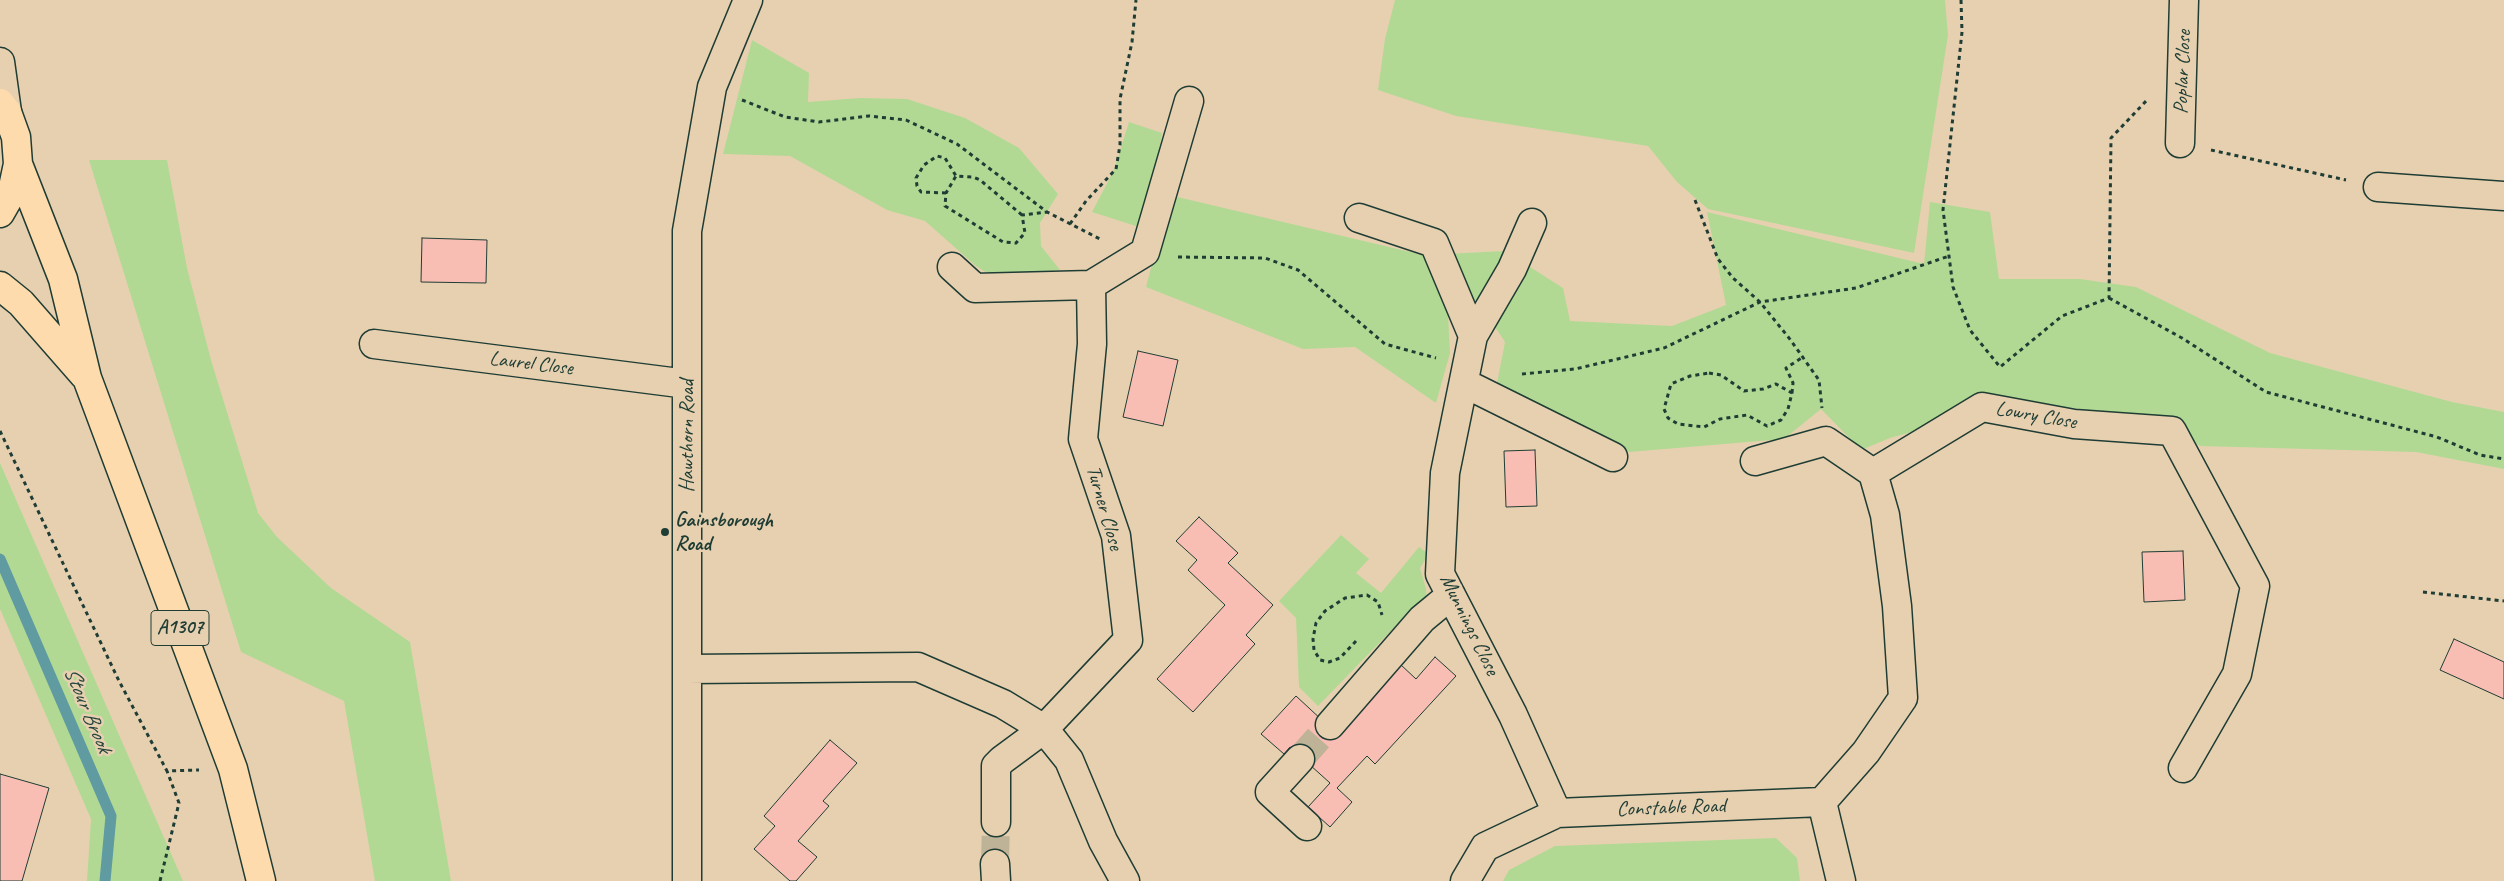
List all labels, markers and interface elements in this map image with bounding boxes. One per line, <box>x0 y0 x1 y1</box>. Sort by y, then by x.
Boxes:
street label: Poplar Close <box>2169 30 2197 114</box>
street label: Laurel Close <box>488 346 574 382</box>
street label: Hawthorn Road <box>674 380 700 492</box>
street label: Lowry Close <box>1994 396 2078 436</box>
street label: Turner Close <box>1080 463 1128 553</box>
place label: Gainsborough Road <box>675 507 773 557</box>
marker: Gainsborough Road <box>659 526 671 538</box>
street label: Munnings Close <box>1434 570 1504 680</box>
road number: A1307 <box>151 610 209 646</box>
water label: Stour Brook <box>57 663 117 757</box>
street label: Constable Road <box>1616 794 1726 822</box>

